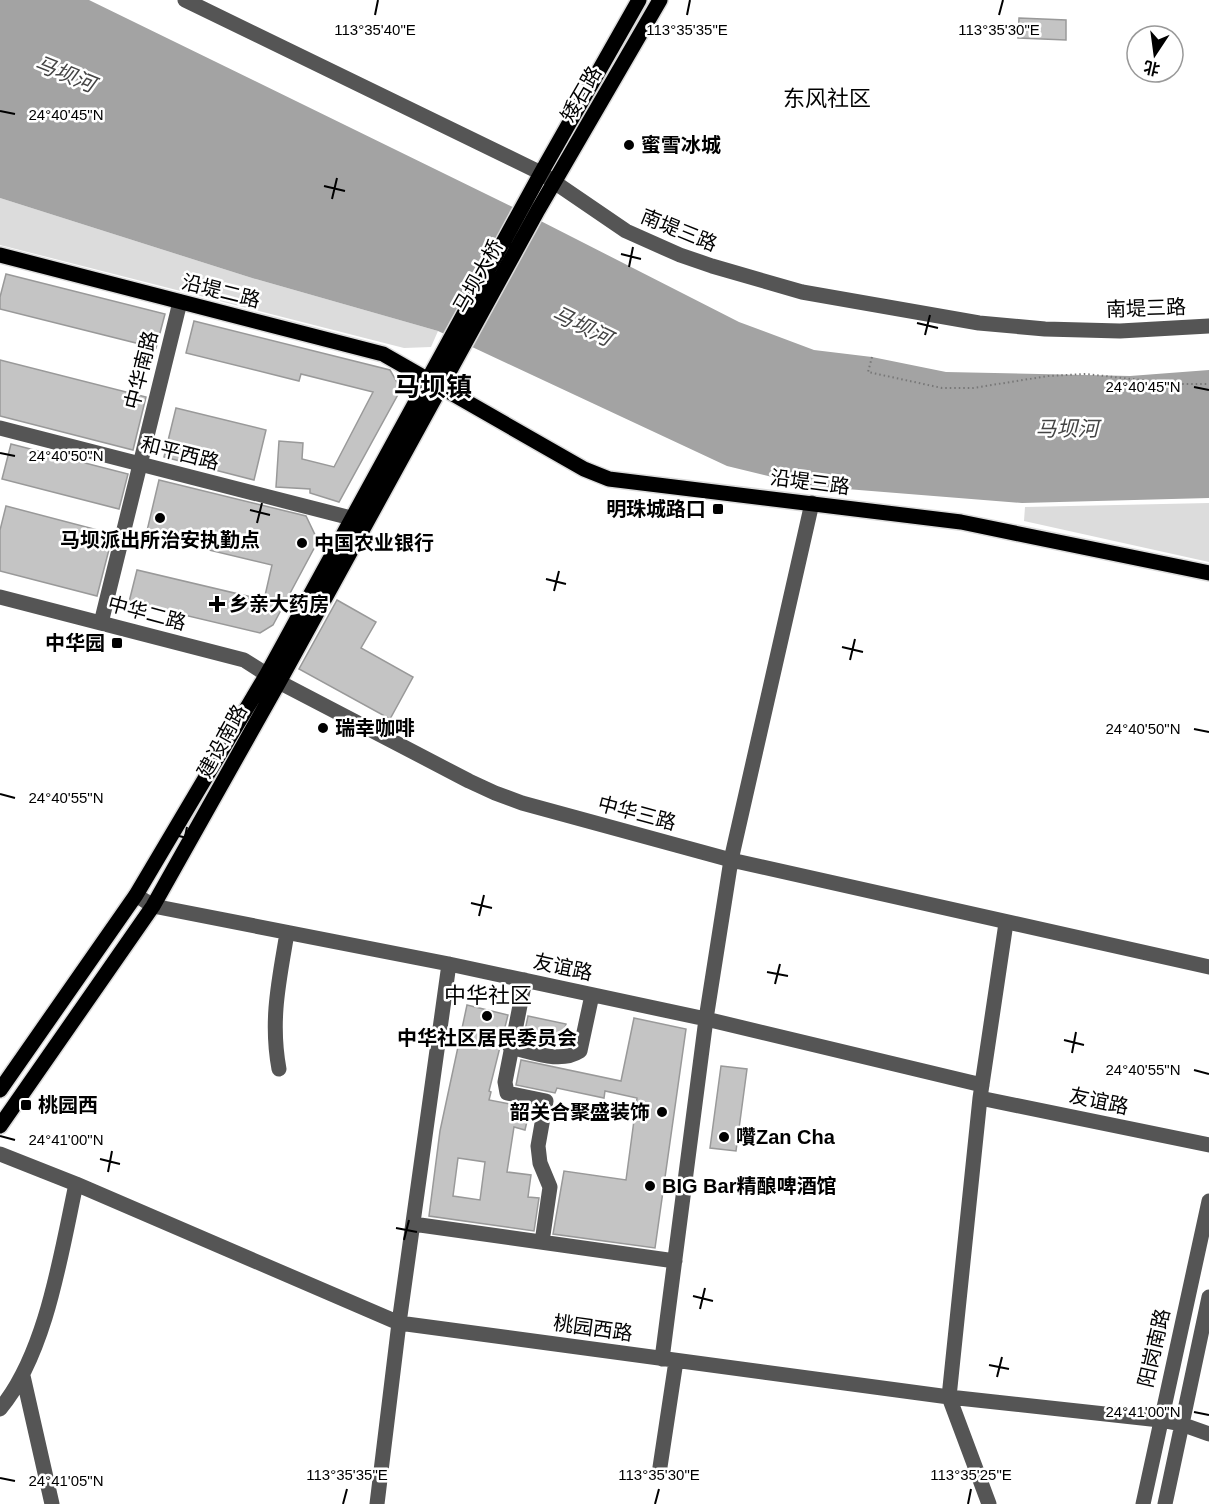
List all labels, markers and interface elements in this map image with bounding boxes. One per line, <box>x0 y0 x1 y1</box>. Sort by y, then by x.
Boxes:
text: 113°35'40"E <box>334 21 416 38</box>
text: 113°35'35"E <box>646 21 728 38</box>
text: 113°35'30"E <box>958 21 1040 38</box>
north arrow <box>1125 24 1185 84</box>
water label: 马坝河 <box>32 51 102 97</box>
text: 北 <box>1142 58 1161 78</box>
street label: 矮石路 <box>556 63 606 125</box>
district label: 东风社区 <box>783 86 871 111</box>
text: 24°40'45"N <box>28 106 104 123</box>
place label: 蜜雪冰城 <box>641 134 721 156</box>
marker: 蜜雪冰城 <box>622 138 636 152</box>
street label: 南堤三路 <box>638 205 720 255</box>
street label: 马坝大桥 <box>449 236 507 316</box>
street label: 沿堤二路 <box>180 271 262 311</box>
street label: 南堤三路 <box>1106 296 1186 320</box>
water label: 马坝河 <box>549 301 619 351</box>
street label: 中华南路 <box>121 329 161 411</box>
district label: 马坝镇 <box>394 372 472 402</box>
text: 24°40'45"N <box>1105 378 1181 395</box>
water label: 马坝河 <box>1036 417 1102 440</box>
street label: 和平西路 <box>139 433 221 473</box>
text: 24°40'50"N <box>28 447 104 464</box>
street label: 沿堤三路 <box>769 466 851 498</box>
place label: 明珠城路口 <box>606 498 706 520</box>
marker: 明珠城路口 <box>711 502 725 516</box>
marker: 马坝派出所治安执勤点 <box>153 511 167 525</box>
place label: 马坝派出所治安执勤点 <box>60 529 260 551</box>
place label: 中国农业银行 <box>314 532 434 554</box>
marker: 中国农业银行 <box>295 536 309 550</box>
street label: 中华二路 <box>106 592 188 634</box>
place label: 乡亲大药房 <box>229 593 329 615</box>
marker: 乡亲大药房 <box>210 597 224 611</box>
place label: 中华园 <box>45 632 105 654</box>
marker: 中华园 <box>110 636 124 650</box>
street label: 建设南路 <box>193 701 251 781</box>
place label: 瑞幸咖啡 <box>335 717 415 739</box>
text: 24°40'50"N <box>1105 720 1181 737</box>
marker: 瑞幸咖啡 <box>316 721 330 735</box>
text: 24°40'55"N <box>28 789 104 806</box>
street label: 中华三路 <box>596 792 678 834</box>
street label: 友谊路 <box>531 950 595 984</box>
district label: 中华社区 <box>444 983 532 1008</box>
marker: 中华社区居民委员会 <box>480 1009 494 1023</box>
place label: 中华社区居民委员会 <box>397 1027 577 1049</box>
text: 24°40'55"N <box>1105 1061 1181 1078</box>
street label: 友谊路 <box>1067 1084 1131 1118</box>
place label: 桃园西 <box>38 1094 98 1116</box>
marker: 桃园西 <box>19 1098 33 1112</box>
place label: 韶关合聚盛装饰 <box>510 1101 650 1123</box>
marker: 韶关合聚盛装饰 <box>655 1105 669 1119</box>
place label: 囋Zan Cha <box>736 1126 836 1148</box>
marker: 囋Zan Cha <box>717 1130 731 1144</box>
text: 24°41'00"N <box>28 1131 104 1148</box>
place label: BIG Bar精酿啤酒馆 <box>662 1175 836 1197</box>
marker: BIG Bar精酿啤酒馆 <box>643 1179 657 1193</box>
street label: 阳岗南路 <box>1134 1307 1174 1389</box>
street label: 桃园西路 <box>552 1312 634 1344</box>
text: 24°41'00"N <box>1105 1403 1181 1420</box>
text: 113°35'35"E <box>306 1466 388 1483</box>
text: 113°35'30"E <box>618 1466 700 1483</box>
text: 113°35'25"E <box>930 1466 1012 1483</box>
text: 24°41'05"N <box>28 1472 104 1489</box>

